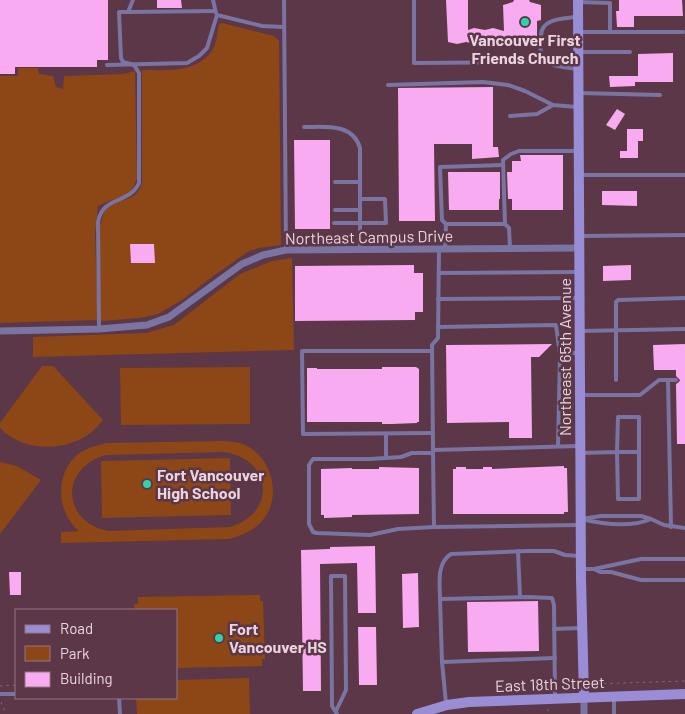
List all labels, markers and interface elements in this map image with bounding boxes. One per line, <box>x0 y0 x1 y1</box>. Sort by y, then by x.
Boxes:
marker: Vancouver First Friends Church <box>519 16 531 28</box>
place label: Vancouver First Friends Church <box>469 30 581 67</box>
street label: Northeast Campus Drive <box>285 226 453 247</box>
street label: Northeast 65th Avenue <box>555 278 574 436</box>
place label: Fort Vancouver High School <box>157 465 264 502</box>
marker: Fort Vancouver High School <box>141 478 153 490</box>
legend <box>15 609 178 699</box>
text: Road <box>60 619 93 637</box>
place label: Fort Vancouver HS <box>229 619 327 656</box>
marker: Fort Vancouver HS <box>213 632 225 644</box>
text: Park <box>60 644 90 662</box>
text: Building <box>60 669 113 687</box>
street label: East 18th Street <box>495 672 605 695</box>

